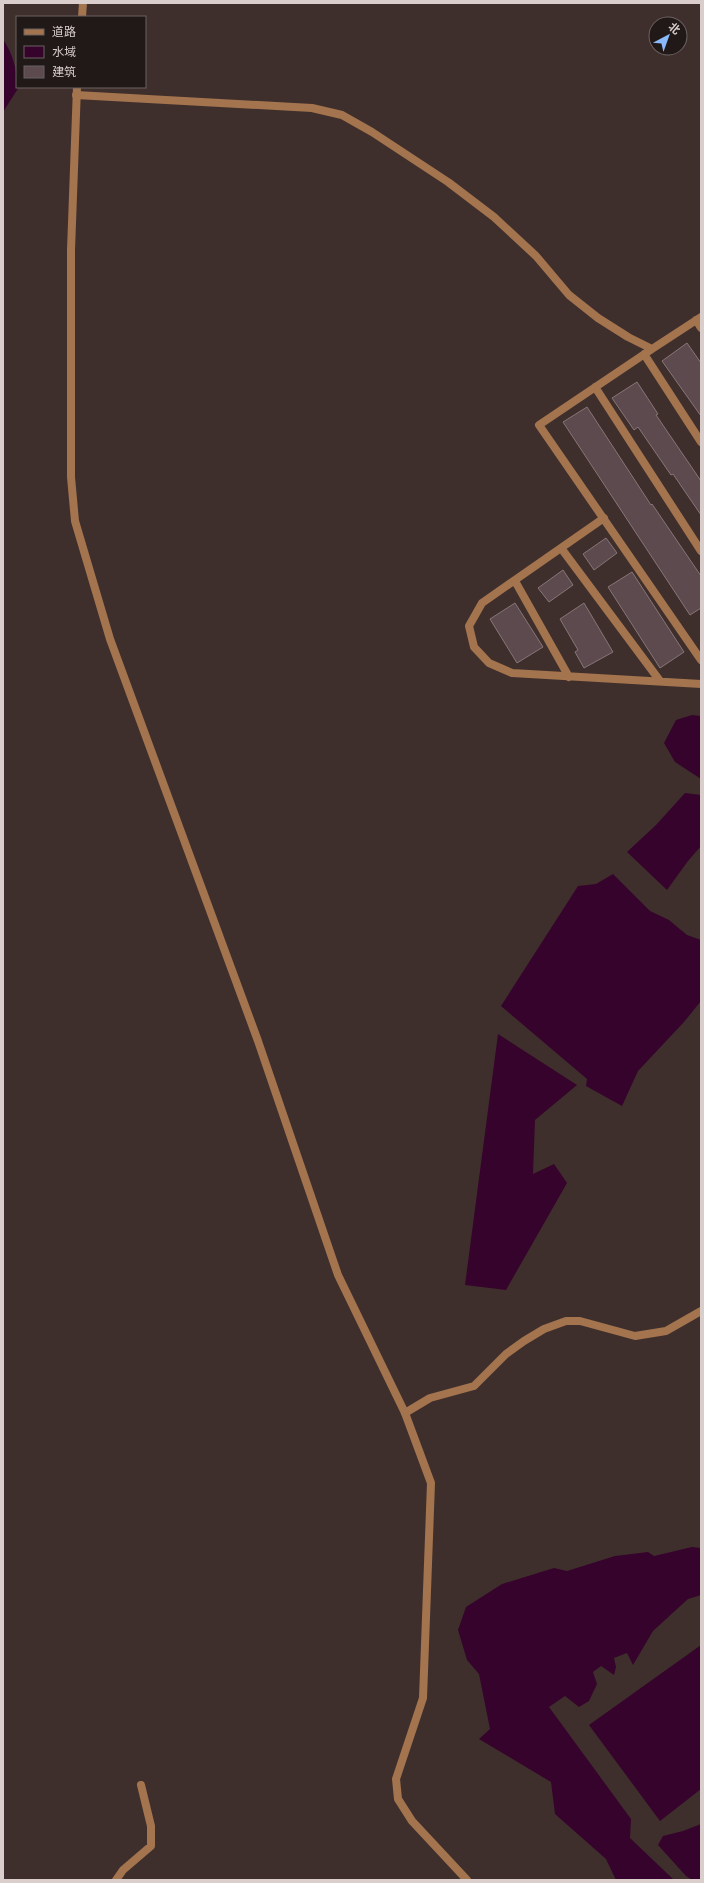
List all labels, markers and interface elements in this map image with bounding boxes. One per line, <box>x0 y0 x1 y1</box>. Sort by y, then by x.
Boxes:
legend <box>16 16 146 88</box>
north arrow <box>648 16 688 56</box>
text: 北 <box>666 20 683 37</box>
text: 道路 <box>52 25 76 39</box>
text: 水域 <box>52 45 76 59</box>
text: 建筑 <box>52 65 76 79</box>

